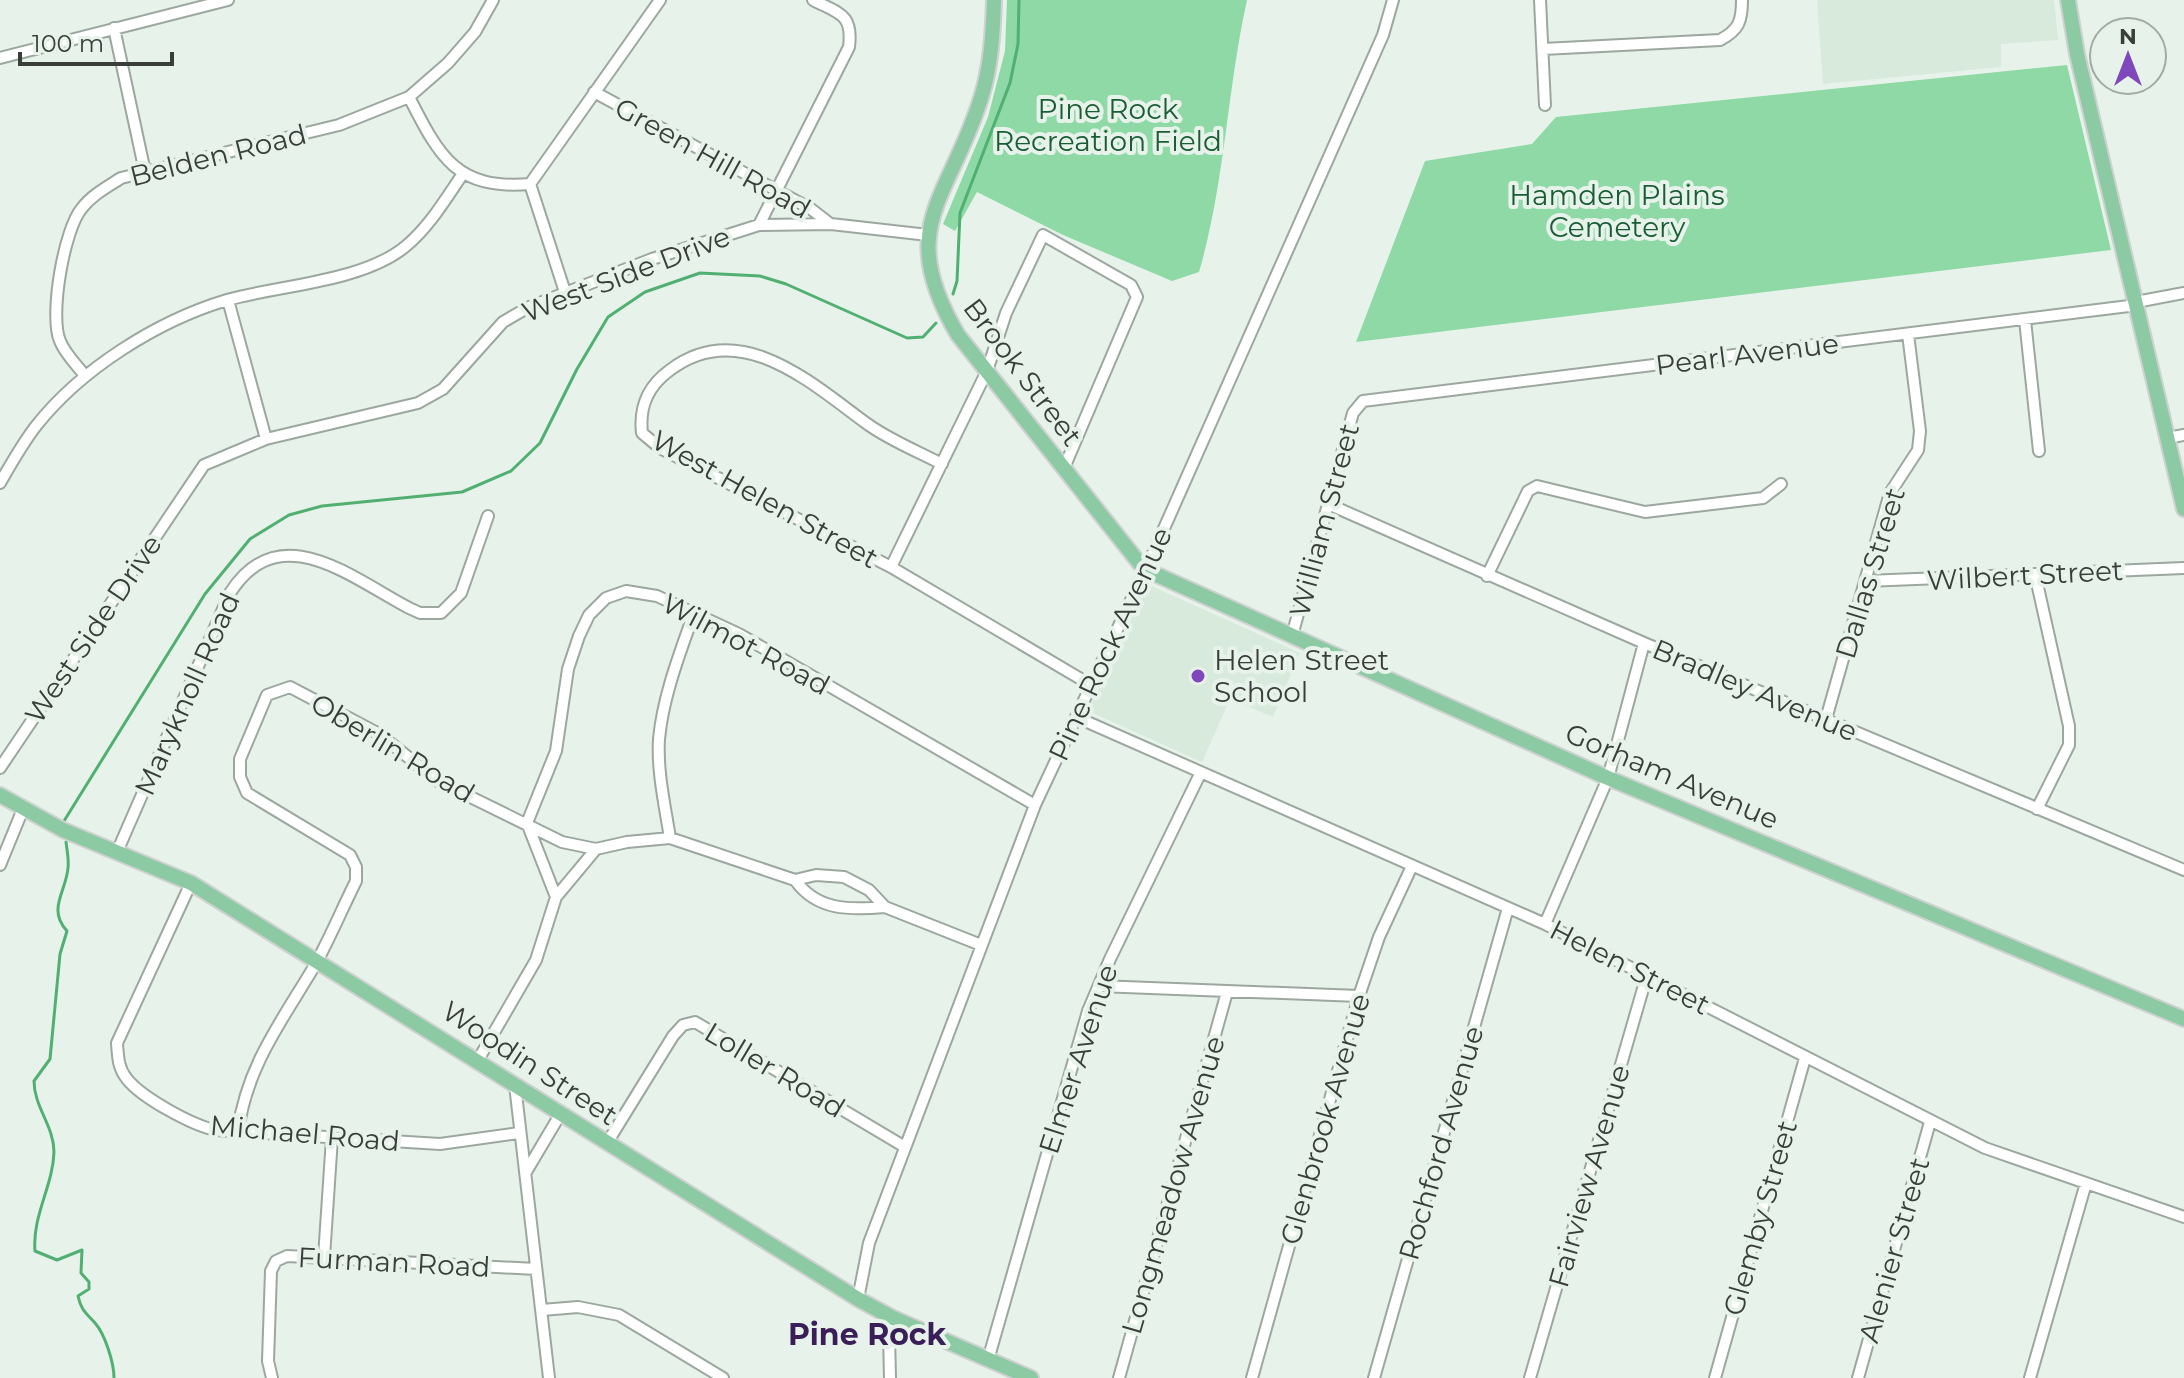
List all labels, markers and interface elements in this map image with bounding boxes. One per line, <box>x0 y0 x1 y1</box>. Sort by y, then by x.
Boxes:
scale bar <box>20 16 172 66</box>
north arrow <box>2088 16 2168 96</box>
text: N <box>2119 23 2137 50</box>
text: 100 m <box>32 29 104 58</box>
street label: Green Hill Road <box>609 90 817 226</box>
park label: Pine Rock Recreation Field <box>994 92 1222 158</box>
street label: Belden Road <box>126 117 310 193</box>
park label: Hamden Plains Cemetery <box>1509 178 1725 244</box>
street label: West Side Drive <box>517 219 735 329</box>
street label: Brook Street <box>957 292 1089 452</box>
street label: Pearl Avenue <box>1653 326 1841 382</box>
street label: William Street <box>1282 420 1366 620</box>
street label: West Helen Street <box>646 423 884 575</box>
street label: Dallas Street <box>1828 483 1912 663</box>
street label: Pine Rock Avenue <box>1041 522 1179 766</box>
street label: West Side Drive <box>17 528 169 730</box>
street label: Wilbert Street <box>1926 553 2124 597</box>
street label: Wilmot Road <box>656 586 836 702</box>
street label: Maryknoll Road <box>127 587 247 801</box>
street label: Bradley Avenue <box>1647 632 1863 748</box>
place label: Helen Street School <box>1214 643 1389 709</box>
marker: Helen Street School <box>1189 667 1207 685</box>
street label: Oberlin Road <box>305 686 481 810</box>
street label: Gorham Avenue <box>1560 716 1784 836</box>
street label: Helen Street <box>1544 912 1716 1022</box>
street label: Elmer Avenue <box>1031 960 1125 1158</box>
street label: Glenbrook Avenue <box>1273 989 1377 1249</box>
street label: Woodin Street <box>436 994 624 1132</box>
street label: Loller Road <box>699 1015 851 1125</box>
street label: Rochford Avenue <box>1391 1022 1491 1264</box>
street label: Longmeadow Avenue <box>1114 1032 1232 1338</box>
street label: Fairview Avenue <box>1541 1061 1637 1291</box>
street label: Michael Road <box>209 1108 401 1158</box>
street label: Glemby Street <box>1716 1116 1804 1320</box>
street label: Alenier Street <box>1851 1153 1937 1347</box>
street label: Furman Road <box>297 1240 491 1284</box>
district label: Pine Rock <box>788 1316 946 1353</box>

